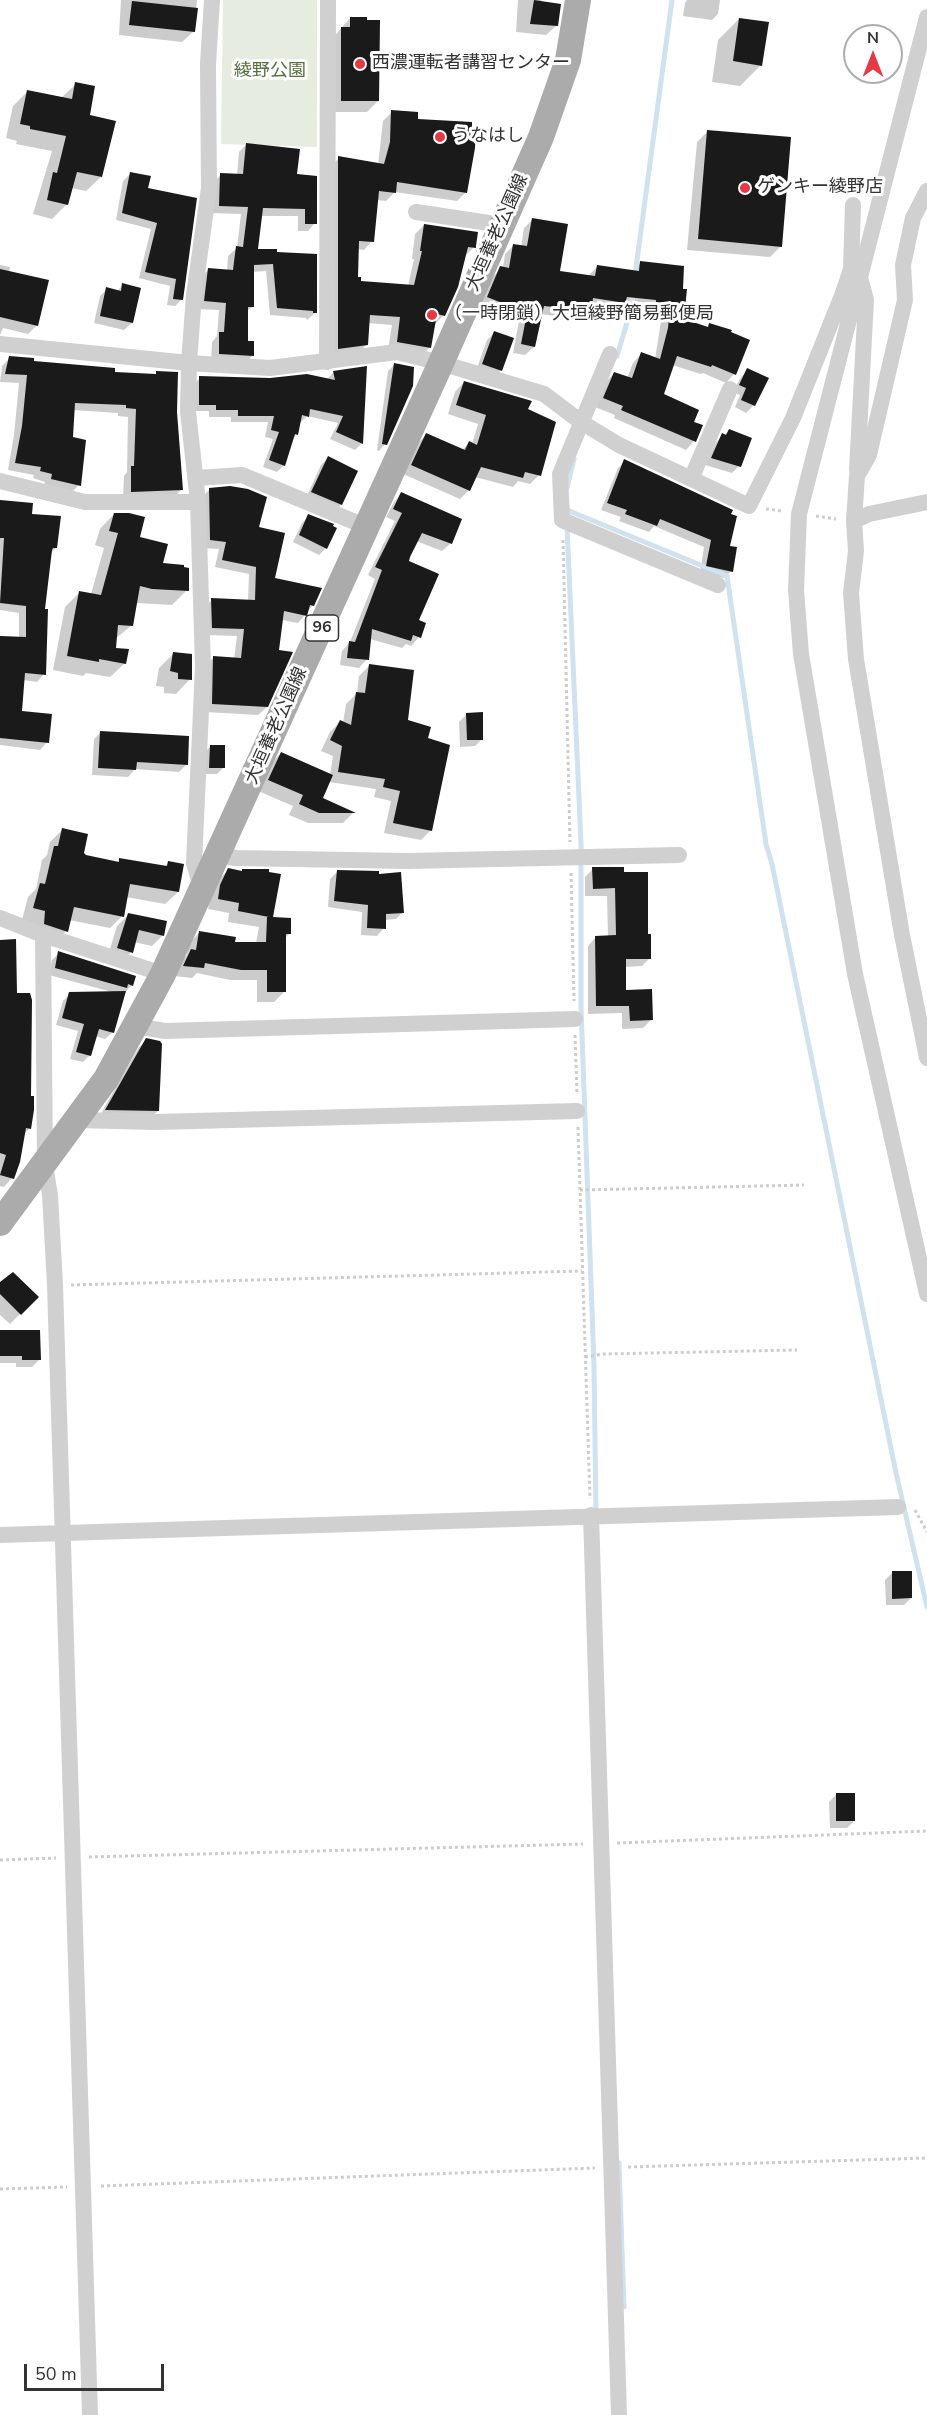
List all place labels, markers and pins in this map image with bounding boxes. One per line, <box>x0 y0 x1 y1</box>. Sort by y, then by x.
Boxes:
place label: 西濃運転者講習センター <box>372 53 570 75</box>
marker: 西濃運転者講習センター <box>353 57 367 71</box>
place label: うなはし <box>452 126 524 148</box>
marker: うなはし <box>433 130 447 144</box>
place label: ゲンキー綾野店 <box>757 177 883 199</box>
marker: ゲンキー綾野店 <box>738 181 752 195</box>
place label: （一時閉鎖）大垣綾野簡易郵便局 <box>444 304 714 326</box>
marker: （一時閉鎖）大垣綾野簡易郵便局 <box>425 308 439 322</box>

